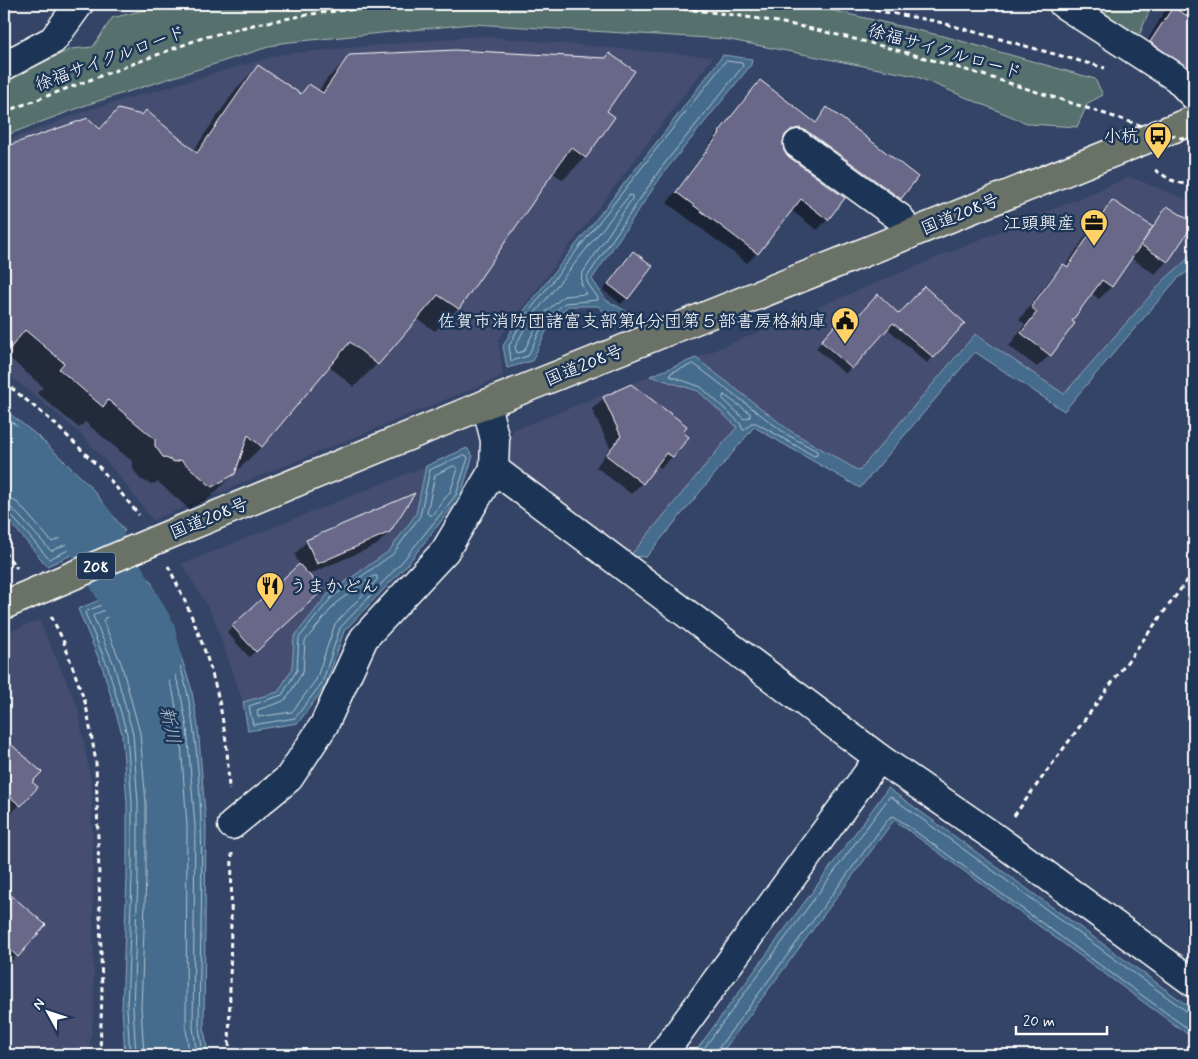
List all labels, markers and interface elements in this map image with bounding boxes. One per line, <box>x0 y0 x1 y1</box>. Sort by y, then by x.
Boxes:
street label: 徐福サイクルロード <box>865 18 1025 85</box>
street label: 徐福サイクルロード <box>31 20 189 97</box>
bus stop icon: 小杭 <box>1143 121 1173 160</box>
place label: 小杭 <box>1103 125 1139 149</box>
street label: 国道208号 <box>917 188 1003 242</box>
office icon: 江頭興産 <box>1079 208 1109 247</box>
place label: 江頭興産 <box>1003 212 1075 236</box>
public building icon: 佐賀市消防団諸富支部第4分団第５部書房格納庫 <box>830 306 860 345</box>
place label: 佐賀市消防団諸富支部第4分団第５部書房格納庫 <box>438 310 826 334</box>
street label: 国道208号 <box>541 339 627 393</box>
street label: 国道208号 <box>166 492 252 546</box>
road number: 208 <box>77 552 115 580</box>
restaurant icon: うまかどん <box>255 571 285 610</box>
place label: うまかどん <box>289 575 379 599</box>
water label: 新川 <box>153 704 186 747</box>
north arrow <box>22 986 72 1036</box>
text: N <box>29 995 49 1014</box>
scale bar <box>1016 1004 1107 1036</box>
text: 20 m <box>1023 1012 1055 1032</box>

